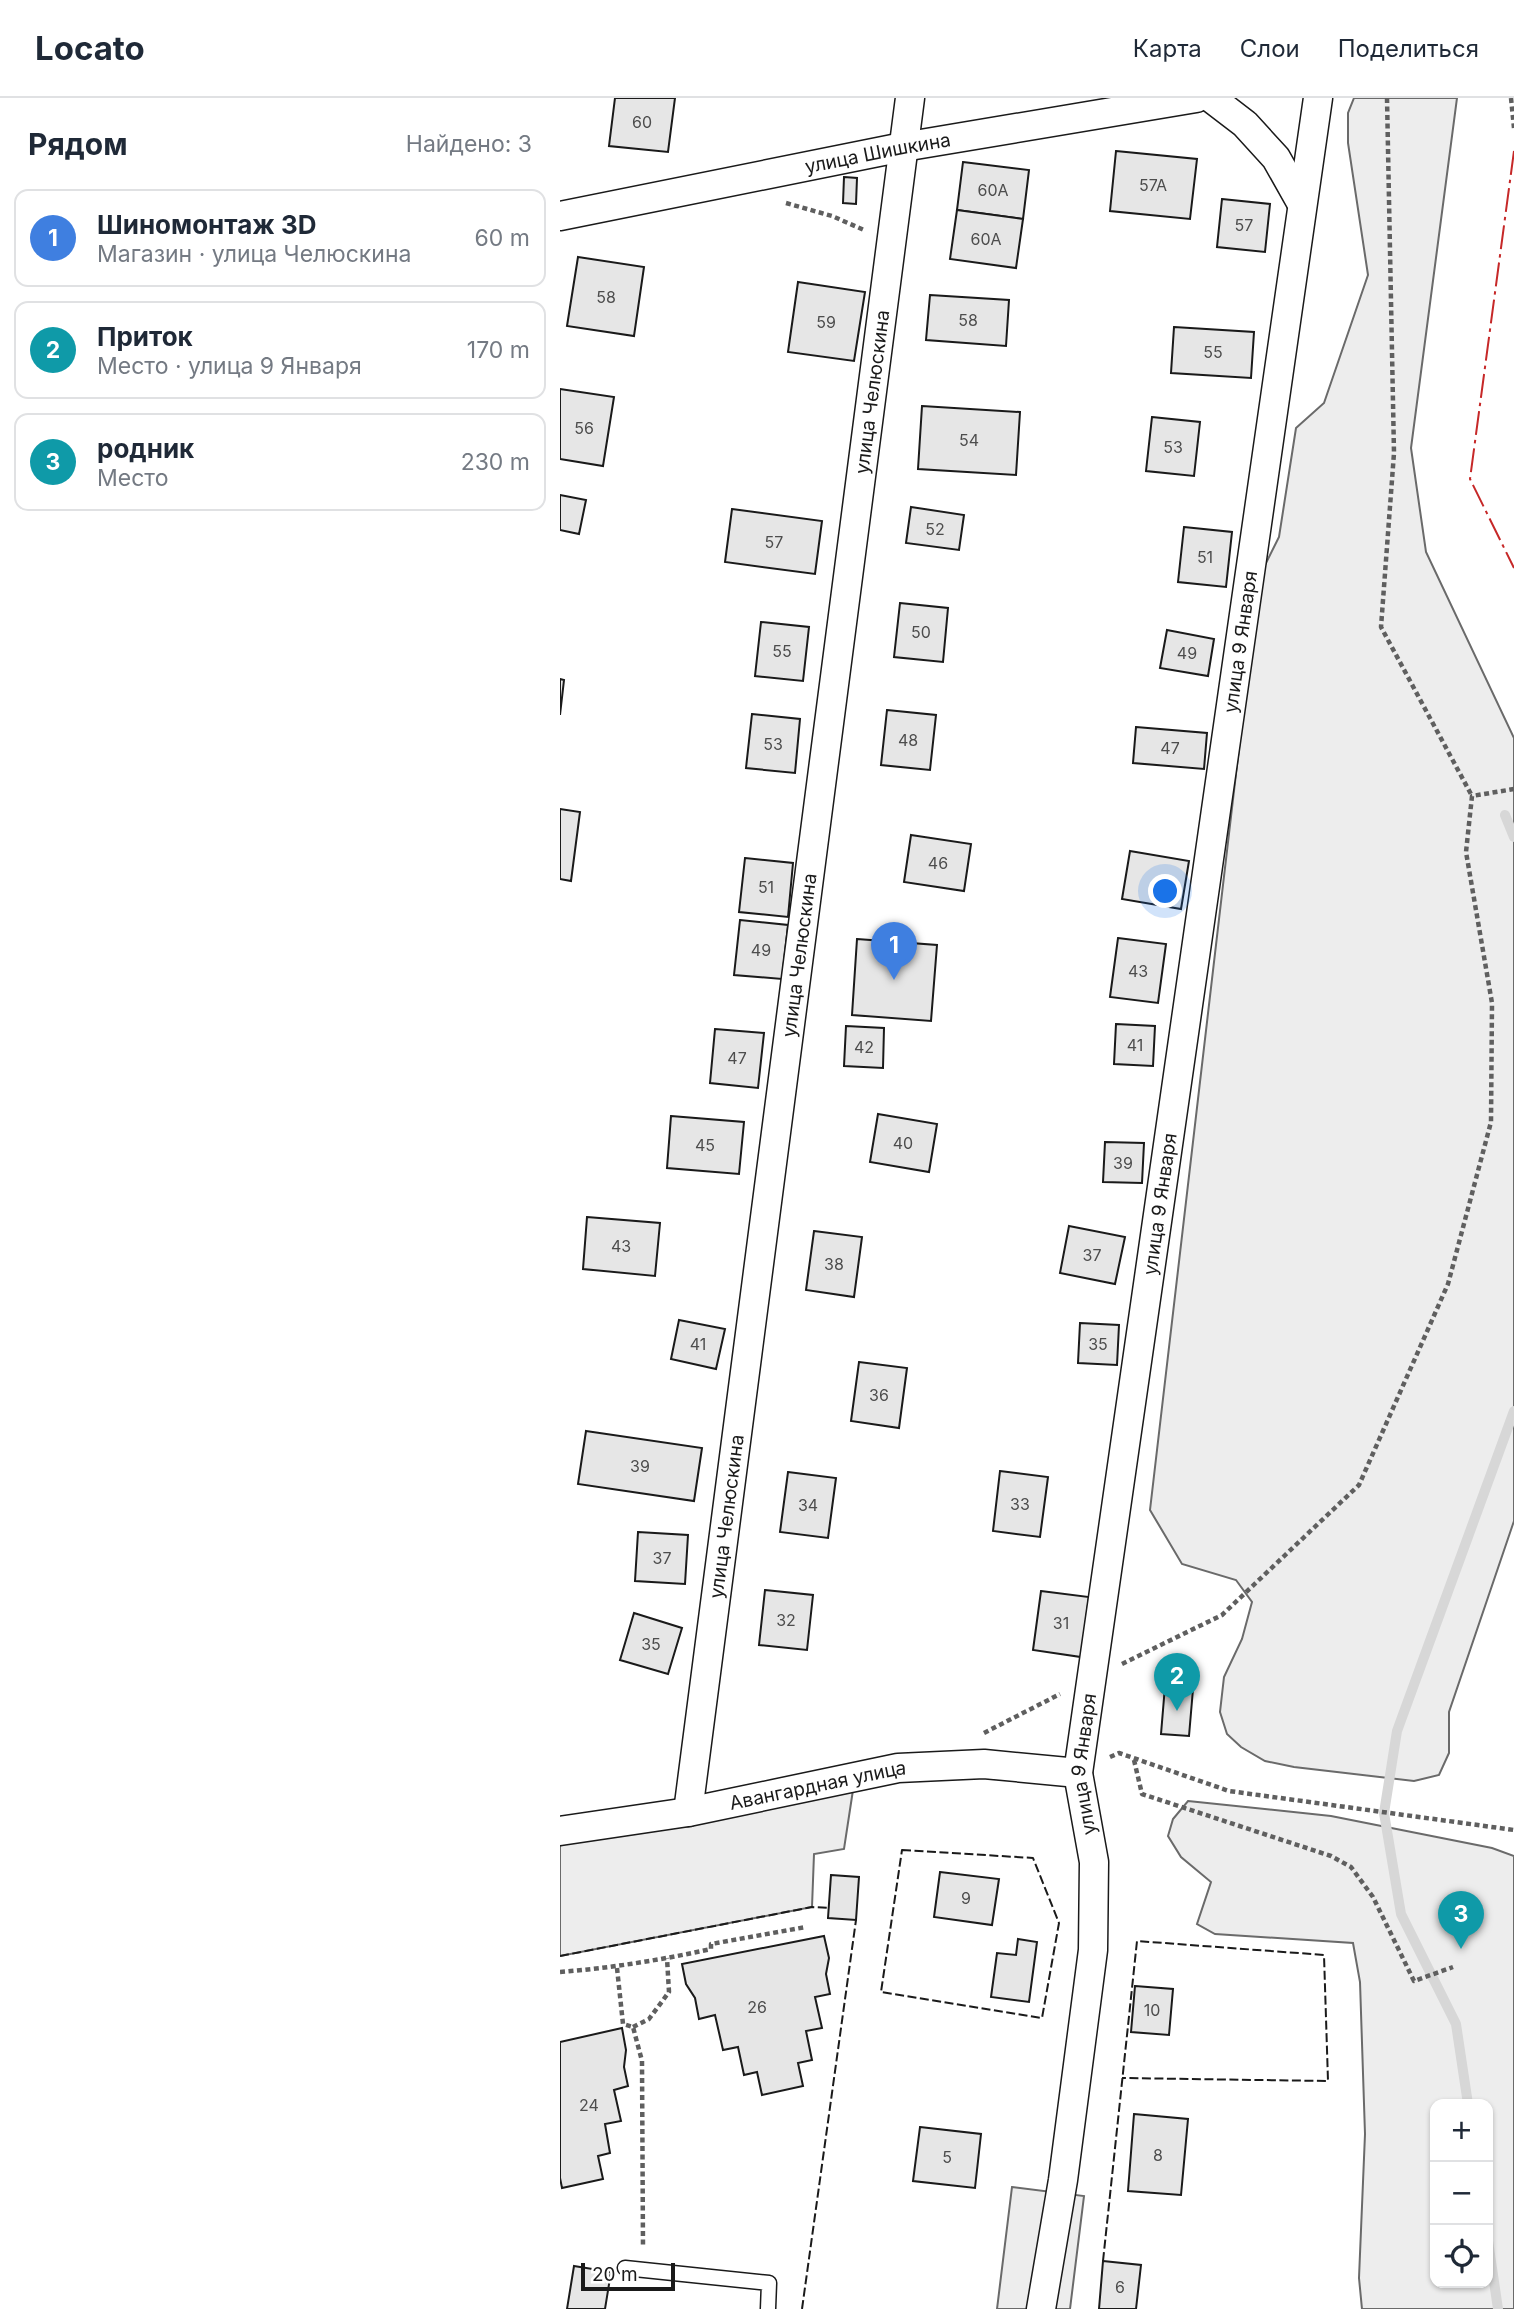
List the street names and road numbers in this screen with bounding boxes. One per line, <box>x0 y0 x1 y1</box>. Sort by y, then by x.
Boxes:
street label: улица Шишкина <box>803 128 952 178</box>
street label: улица Челюскина <box>850 309 894 475</box>
street label: улица 9 Января <box>1219 569 1262 714</box>
street label: улица Челюскина <box>777 872 821 1038</box>
street label: улица 9 Января <box>1138 1131 1181 1277</box>
street label: улица Челюскина <box>704 1433 748 1600</box>
street label: улица 9 Января <box>1066 1692 1101 1837</box>
street label: Авангардная улица <box>727 1756 907 1815</box>

